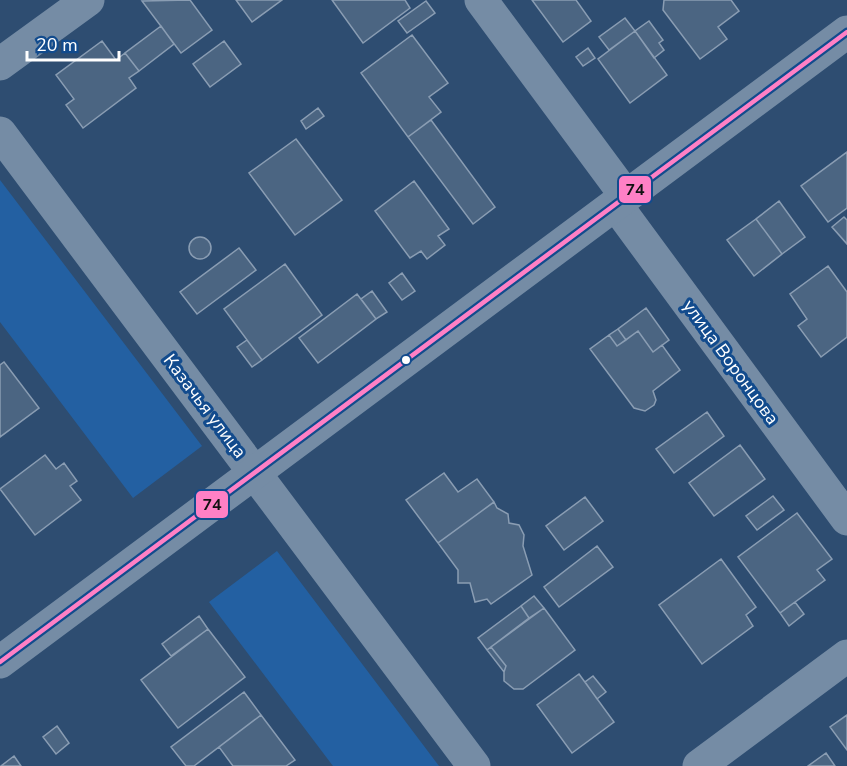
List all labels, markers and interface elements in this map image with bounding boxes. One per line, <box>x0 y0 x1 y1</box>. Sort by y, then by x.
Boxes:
scale bar <box>27 24 118 62</box>
text: 20 m <box>36 33 78 57</box>
line badge: 74 <box>618 175 652 204</box>
text: 74 <box>625 179 645 201</box>
street label: улица Воронцова <box>677 295 785 429</box>
street label: Казачья улица <box>158 349 252 463</box>
unlabelled marker <box>400 354 412 366</box>
line badge: 74 <box>195 490 229 519</box>
text: 74 <box>202 494 222 516</box>

